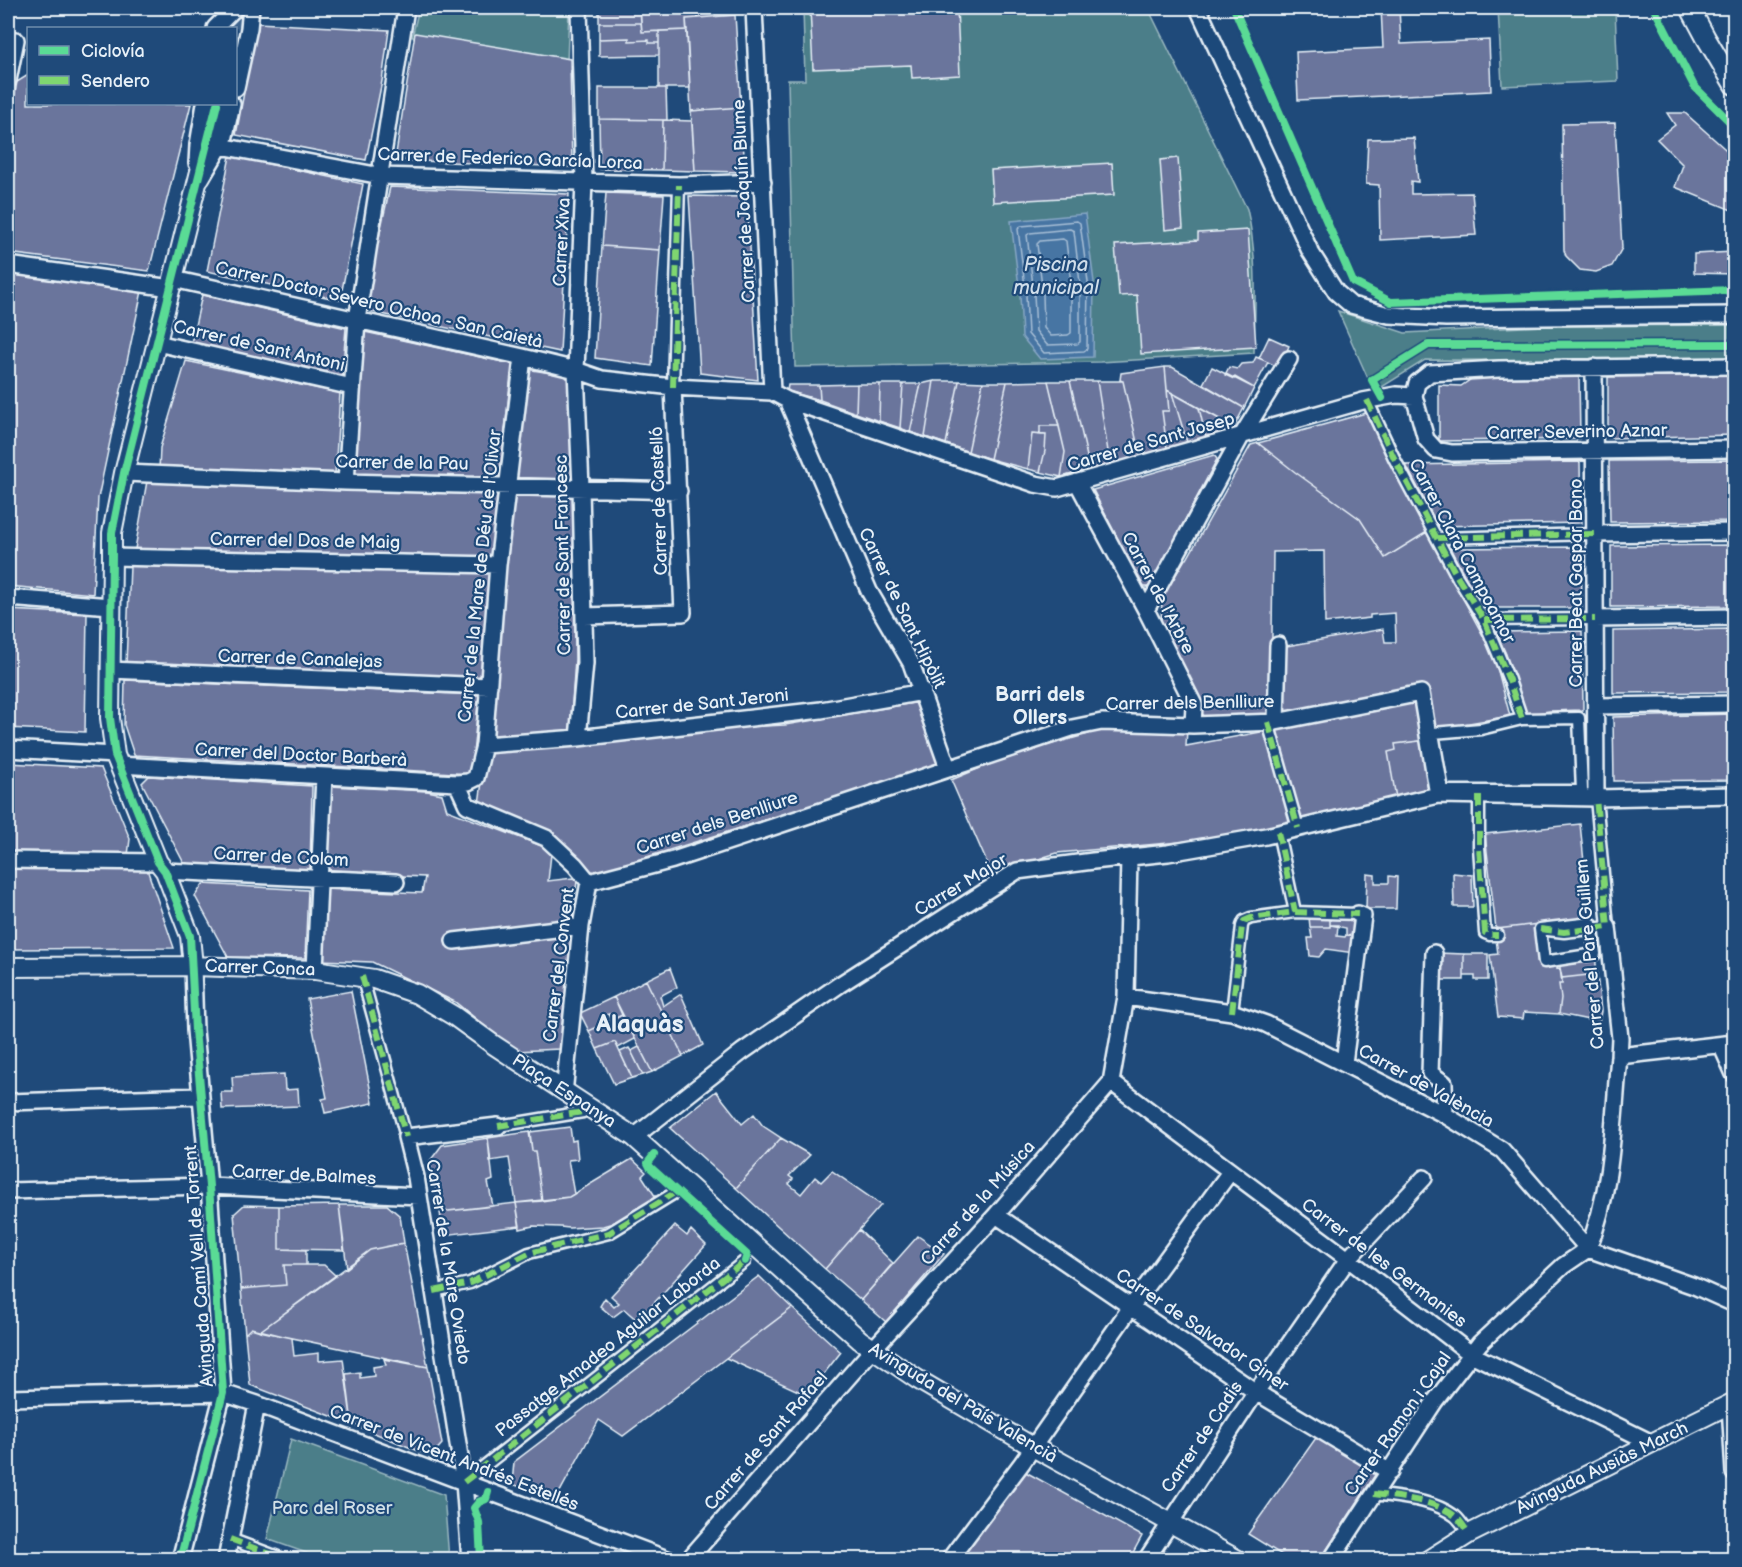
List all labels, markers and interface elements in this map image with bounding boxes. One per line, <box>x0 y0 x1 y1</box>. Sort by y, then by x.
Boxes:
legend <box>27 27 237 105</box>
text: Ciclovía <box>81 41 145 62</box>
text: Sendero <box>81 71 150 92</box>
street label: Carrer de Joaquín Blume <box>728 98 760 303</box>
street label: Carrer de Federico García Lorca <box>377 144 643 174</box>
street label: Carrer Xiva <box>549 197 575 287</box>
water label: Piscina municipal <box>1013 253 1100 300</box>
street label: Carrer Doctor Severo Ochoa - San Caietà <box>213 257 545 353</box>
street label: Carrer de Sant Antoni <box>171 316 347 376</box>
street label: Carrer de Sant Josep <box>1065 408 1237 476</box>
street label: Carrer Severino Aznar <box>1487 420 1668 444</box>
street label: Carrer de Castelló <box>646 426 672 576</box>
street label: Carrer de la Mare de Déu de l'Olivar <box>454 428 506 724</box>
street label: Carrer de la Pau <box>335 451 469 475</box>
street label: Carrer de Sant Francesc <box>551 454 575 656</box>
street label: Carrer Clara Campoamor <box>1404 455 1520 647</box>
street label: Carrer Beat Gaspar Bono <box>1566 479 1587 687</box>
street label: Carrer de Sant Hipòlit <box>854 524 950 692</box>
street label: Carrer del Dos de Maig <box>210 529 400 553</box>
street label: Carrer de l'Arbre <box>1117 529 1199 658</box>
street label: Carrer de Canalejas <box>217 646 383 672</box>
district label: Barri dels Ollers <box>995 683 1085 730</box>
street label: Carrer de Sant Jeroni <box>614 684 790 724</box>
street label: Carrer dels Benlliure <box>1105 691 1275 715</box>
street label: Carrer del Doctor Barberà <box>194 739 408 771</box>
street label: Carrer dels Benlliure <box>634 787 801 859</box>
street label: Carrer de Colom <box>213 843 349 871</box>
street label: Carrer Major <box>911 849 1012 921</box>
street label: Carrer del Pare Guillem <box>1571 858 1609 1050</box>
street label: Carrer del Convent <box>539 886 579 1043</box>
street label: Carrer Conca <box>204 956 316 980</box>
district label: Alaquàs <box>595 1010 684 1039</box>
street label: Carrer de València <box>1355 1040 1497 1132</box>
street label: Plaça Espanya <box>508 1050 620 1132</box>
street label: Carrer de la Música <box>916 1136 1040 1270</box>
street label: Avinguda Camí Vell de Torrent <box>180 1144 218 1388</box>
street label: Carrer de la Mare Oviedo <box>421 1158 475 1366</box>
street label: Carrer de Balmes <box>231 1161 377 1189</box>
street label: Carrer de les Germanies <box>1297 1194 1471 1332</box>
street label: Passatge Amadeo Aguilar Laborda <box>491 1253 725 1441</box>
street label: Carrer de Salvador Giner <box>1112 1264 1293 1396</box>
street label: Avinguda del País Valencià <box>865 1338 1061 1468</box>
street label: Carrer Ramon i Cajal <box>1340 1348 1456 1500</box>
street label: Carrer de Sant Rafael <box>700 1367 832 1515</box>
street label: Carrer de Cadis <box>1157 1377 1247 1497</box>
street label: Carrer de Vicent Andrés Estellés <box>326 1401 582 1515</box>
street label: Avinguda Ausiàs March <box>1513 1417 1691 1519</box>
park label: Parc del Roser <box>272 1498 393 1519</box>

